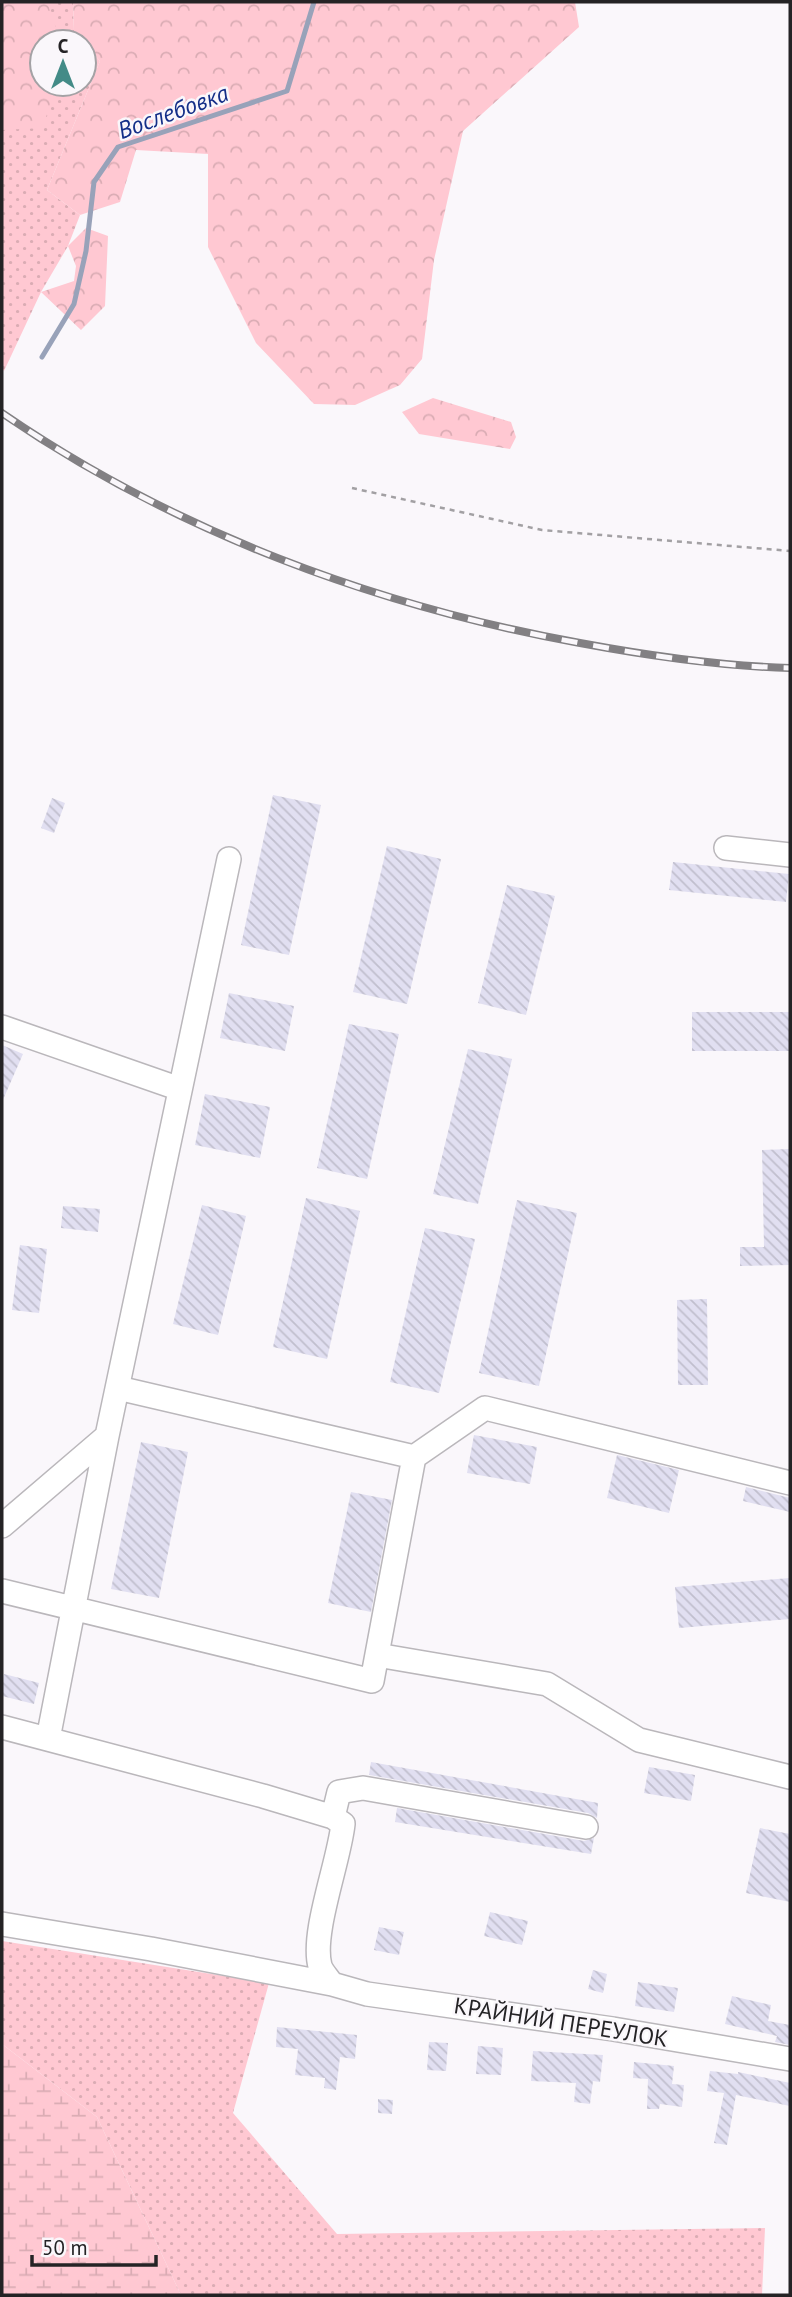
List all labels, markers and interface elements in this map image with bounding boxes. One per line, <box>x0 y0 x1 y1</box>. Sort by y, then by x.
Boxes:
north arrow <box>28 28 98 98</box>
text: С <box>58 34 69 58</box>
water label: Вослебовка <box>113 77 233 146</box>
street label: КРАЙНИЙ ПЕРЕУЛОК <box>452 1990 670 2053</box>
scale bar <box>32 2224 156 2268</box>
text: 50 m <box>42 2234 88 2261</box>

